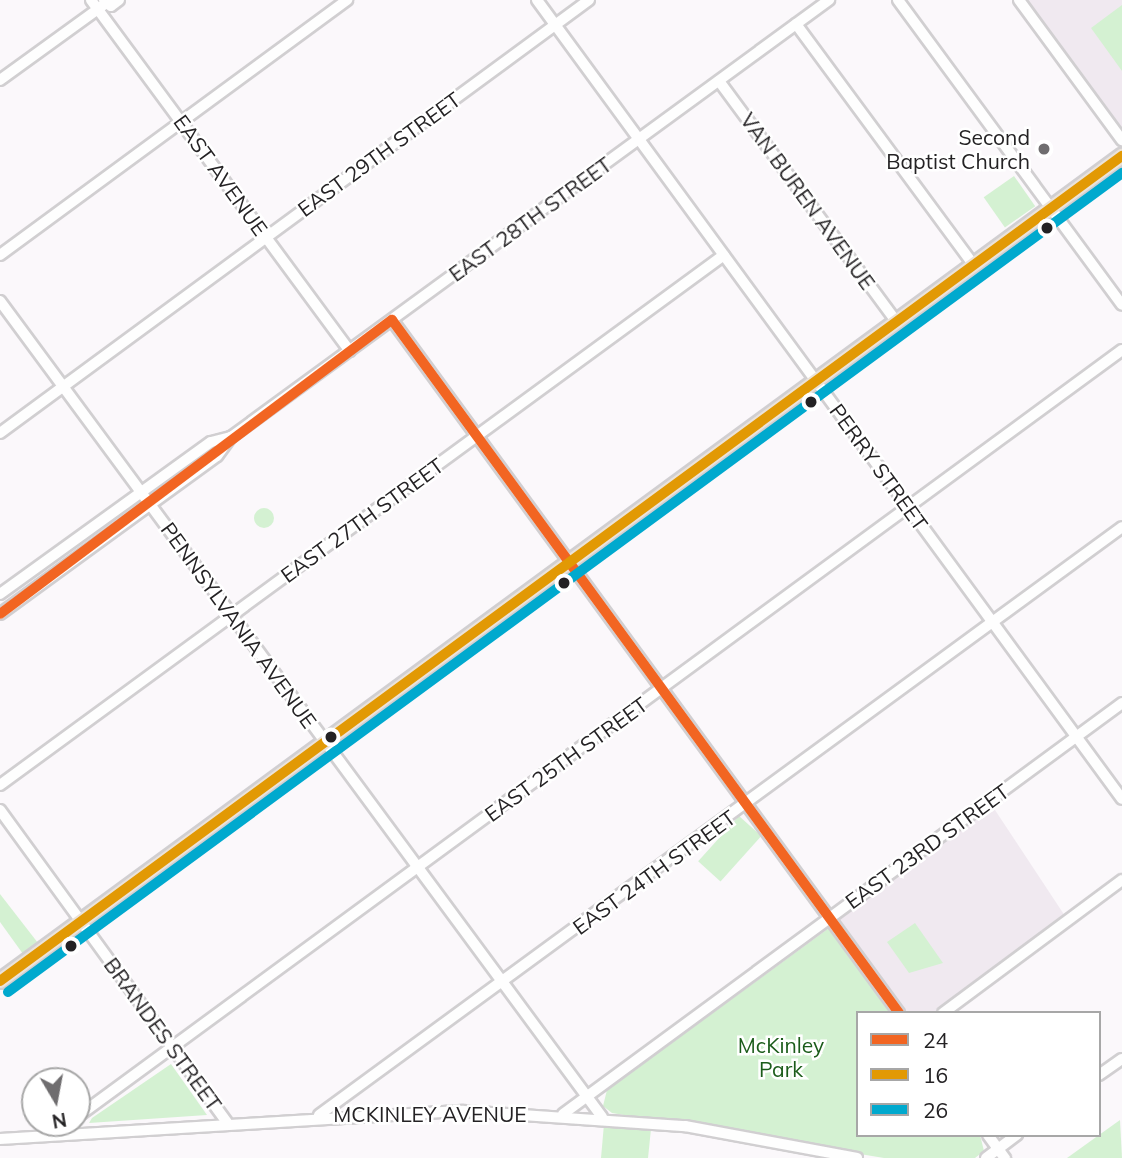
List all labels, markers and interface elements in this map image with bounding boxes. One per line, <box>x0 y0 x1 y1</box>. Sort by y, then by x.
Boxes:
street label: EAST 29TH STREET <box>293 87 465 221</box>
street label: VAN BUREN AVENUE <box>735 108 881 294</box>
street label: EAST AVENUE <box>169 110 273 240</box>
place label: Second Baptist Church <box>886 124 1030 174</box>
marker: Second Baptist Church <box>1036 141 1052 157</box>
street label: EAST 28TH STREET <box>444 152 616 286</box>
unlabelled marker <box>1040 221 1054 235</box>
unlabelled marker <box>804 395 818 409</box>
street label: PERRY STREET <box>825 399 933 535</box>
street label: EAST 27TH STREET <box>276 453 448 587</box>
street label: PENNSYLVANIA AVENUE <box>156 517 322 733</box>
unlabelled marker <box>557 576 571 590</box>
street label: EAST 25TH STREET <box>480 692 652 826</box>
unlabelled marker <box>324 730 338 744</box>
street label: EAST 23RD STREET <box>840 778 1014 914</box>
street label: EAST 24TH STREET <box>568 805 740 939</box>
unlabelled marker <box>64 939 78 953</box>
street label: BRANDES STREET <box>99 952 227 1116</box>
legend <box>856 1011 1101 1137</box>
text: 24 <box>923 1027 948 1053</box>
park label: McKinley Park <box>738 1032 824 1082</box>
text: 16 <box>923 1062 948 1088</box>
north arrow <box>21 1067 91 1137</box>
text: 26 <box>923 1097 948 1123</box>
street label: MCKINLEY AVENUE <box>333 1101 527 1127</box>
text: N <box>50 1108 68 1134</box>

